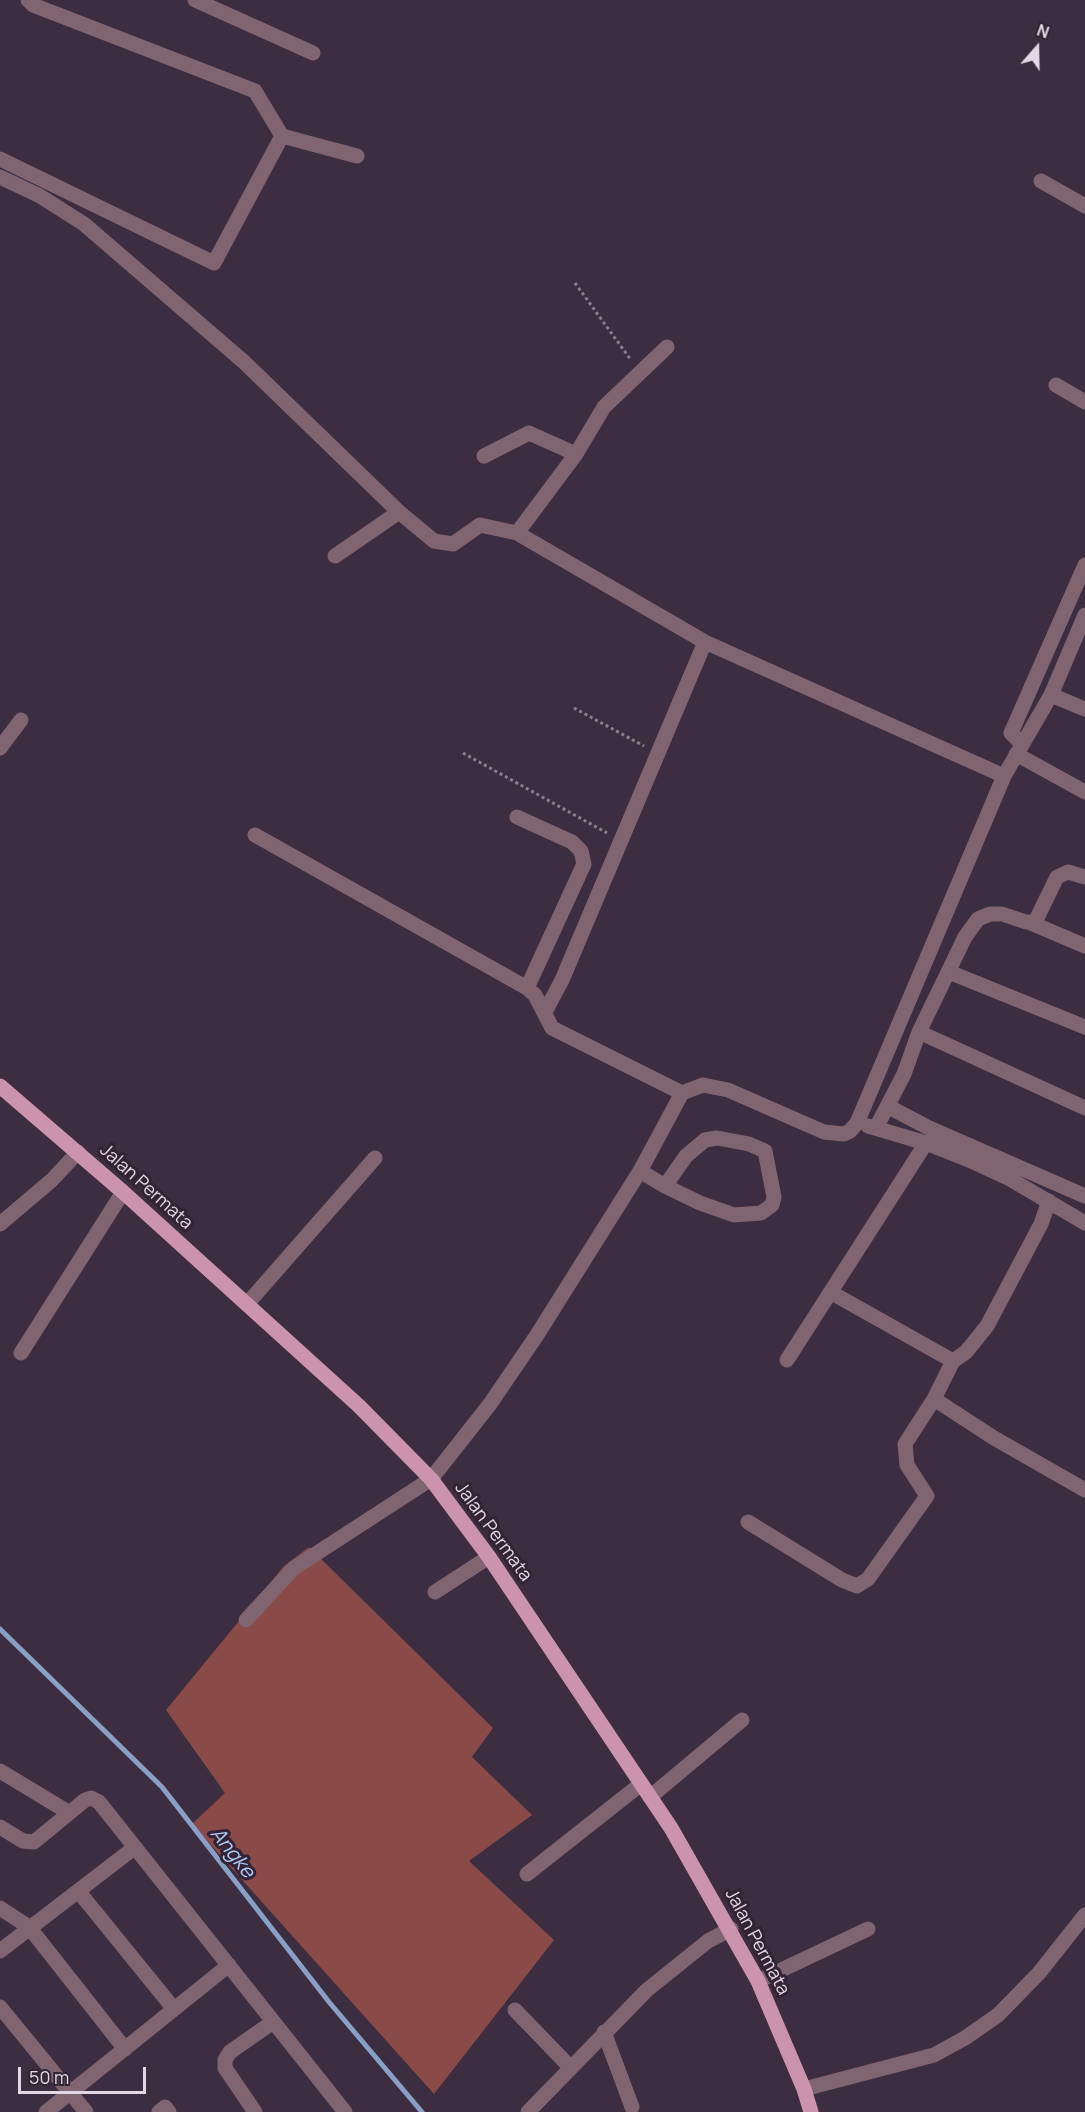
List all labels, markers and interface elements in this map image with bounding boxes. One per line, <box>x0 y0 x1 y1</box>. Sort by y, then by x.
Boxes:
north arrow <box>1007 18 1067 78</box>
text: N <box>1034 19 1052 43</box>
street label: Jalan Permata <box>95 1140 197 1234</box>
street label: Jalan Permata <box>450 1478 536 1586</box>
water label: Angke <box>205 1823 259 1883</box>
street label: Jalan Permata <box>720 1885 794 1999</box>
scale bar <box>21 2055 148 2093</box>
text: 50 m <box>29 2065 69 2089</box>

